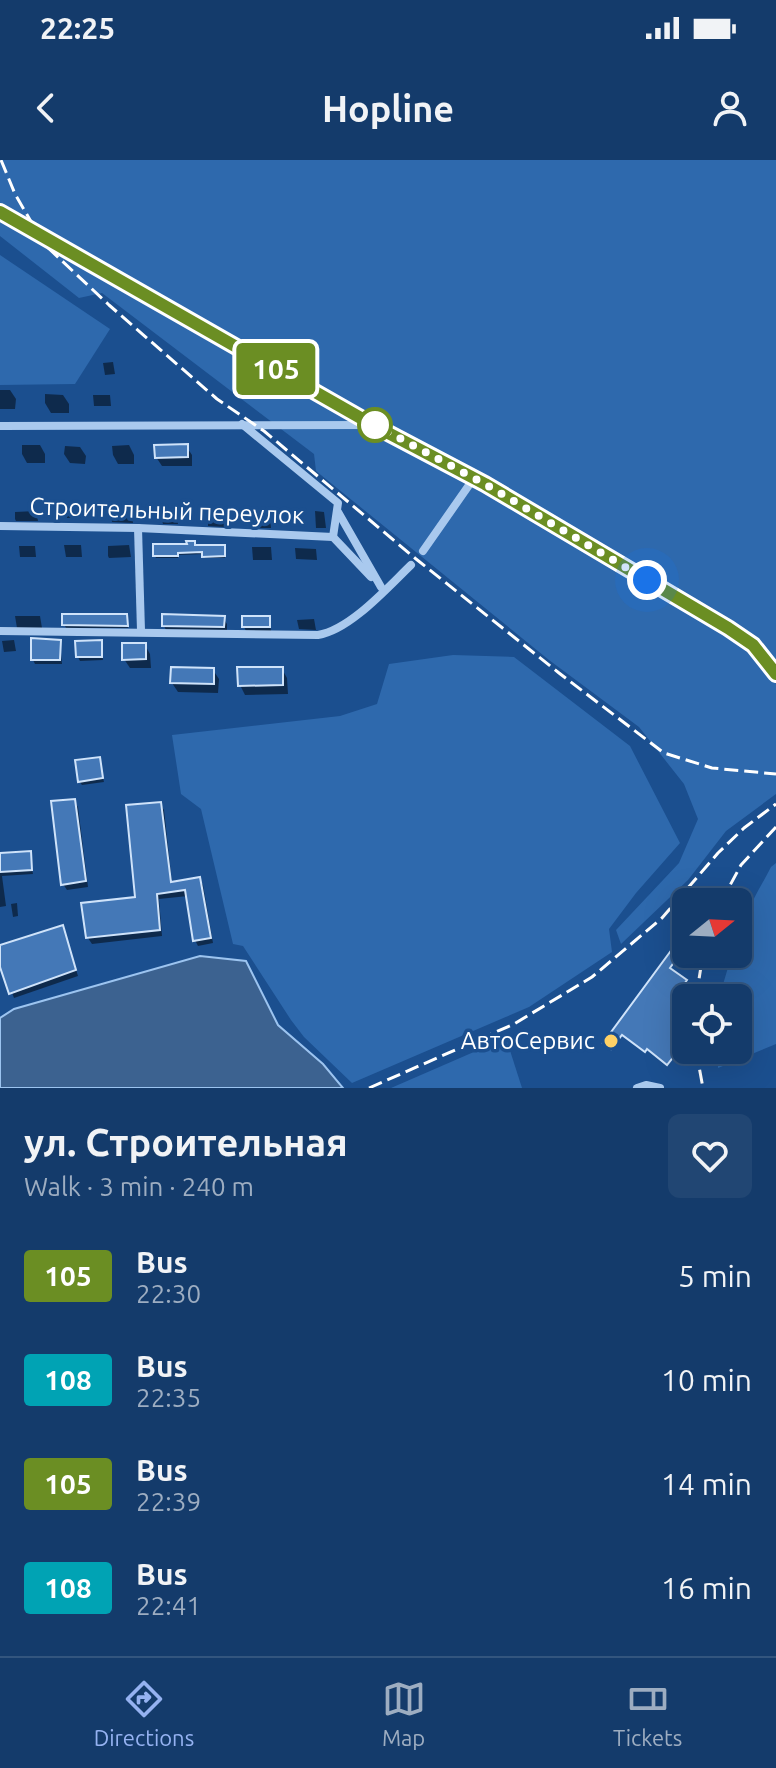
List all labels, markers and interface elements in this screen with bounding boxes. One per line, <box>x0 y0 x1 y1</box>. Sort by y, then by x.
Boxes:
text: 22:25 <box>40 11 115 45</box>
icon: back <box>24 86 68 130</box>
icon: person <box>708 86 752 130</box>
text: Hopline <box>322 88 454 129</box>
line badge: 105 <box>230 343 322 395</box>
text: 105 <box>252 353 300 384</box>
unlabelled marker <box>358 408 392 442</box>
street label: Строительный переулок <box>29 492 305 529</box>
your location <box>627 560 667 600</box>
north arrow <box>672 888 752 968</box>
map controls <box>672 888 752 1064</box>
button: locate <box>672 984 752 1064</box>
place label: АвтоСервис <box>461 1027 595 1054</box>
marker: АвтоСервис <box>602 1032 620 1050</box>
button: heart <box>668 1114 752 1198</box>
text: ул. Строительная <box>24 1121 348 1163</box>
text: Walk · 3 min · 240 m <box>24 1172 254 1201</box>
text: Bus <box>136 1245 188 1279</box>
text: 5 min <box>678 1259 752 1293</box>
text: 105 <box>44 1260 92 1291</box>
text: 22:30 <box>136 1279 201 1308</box>
text: Bus <box>136 1349 188 1383</box>
text: 10 min <box>661 1363 752 1397</box>
text: 108 <box>44 1364 92 1395</box>
text: 22:35 <box>136 1383 201 1412</box>
text: Bus <box>136 1453 188 1487</box>
text: 14 min <box>661 1467 752 1501</box>
text: 105 <box>44 1468 92 1499</box>
text: 22:39 <box>136 1487 201 1516</box>
text: Bus <box>136 1557 188 1591</box>
text: 16 min <box>661 1571 752 1605</box>
text: 108 <box>44 1572 92 1603</box>
text: 22:41 <box>136 1591 201 1620</box>
tab: Directions <box>94 1677 194 1750</box>
tab: Map <box>382 1677 426 1750</box>
tab: Tickets <box>613 1677 682 1750</box>

